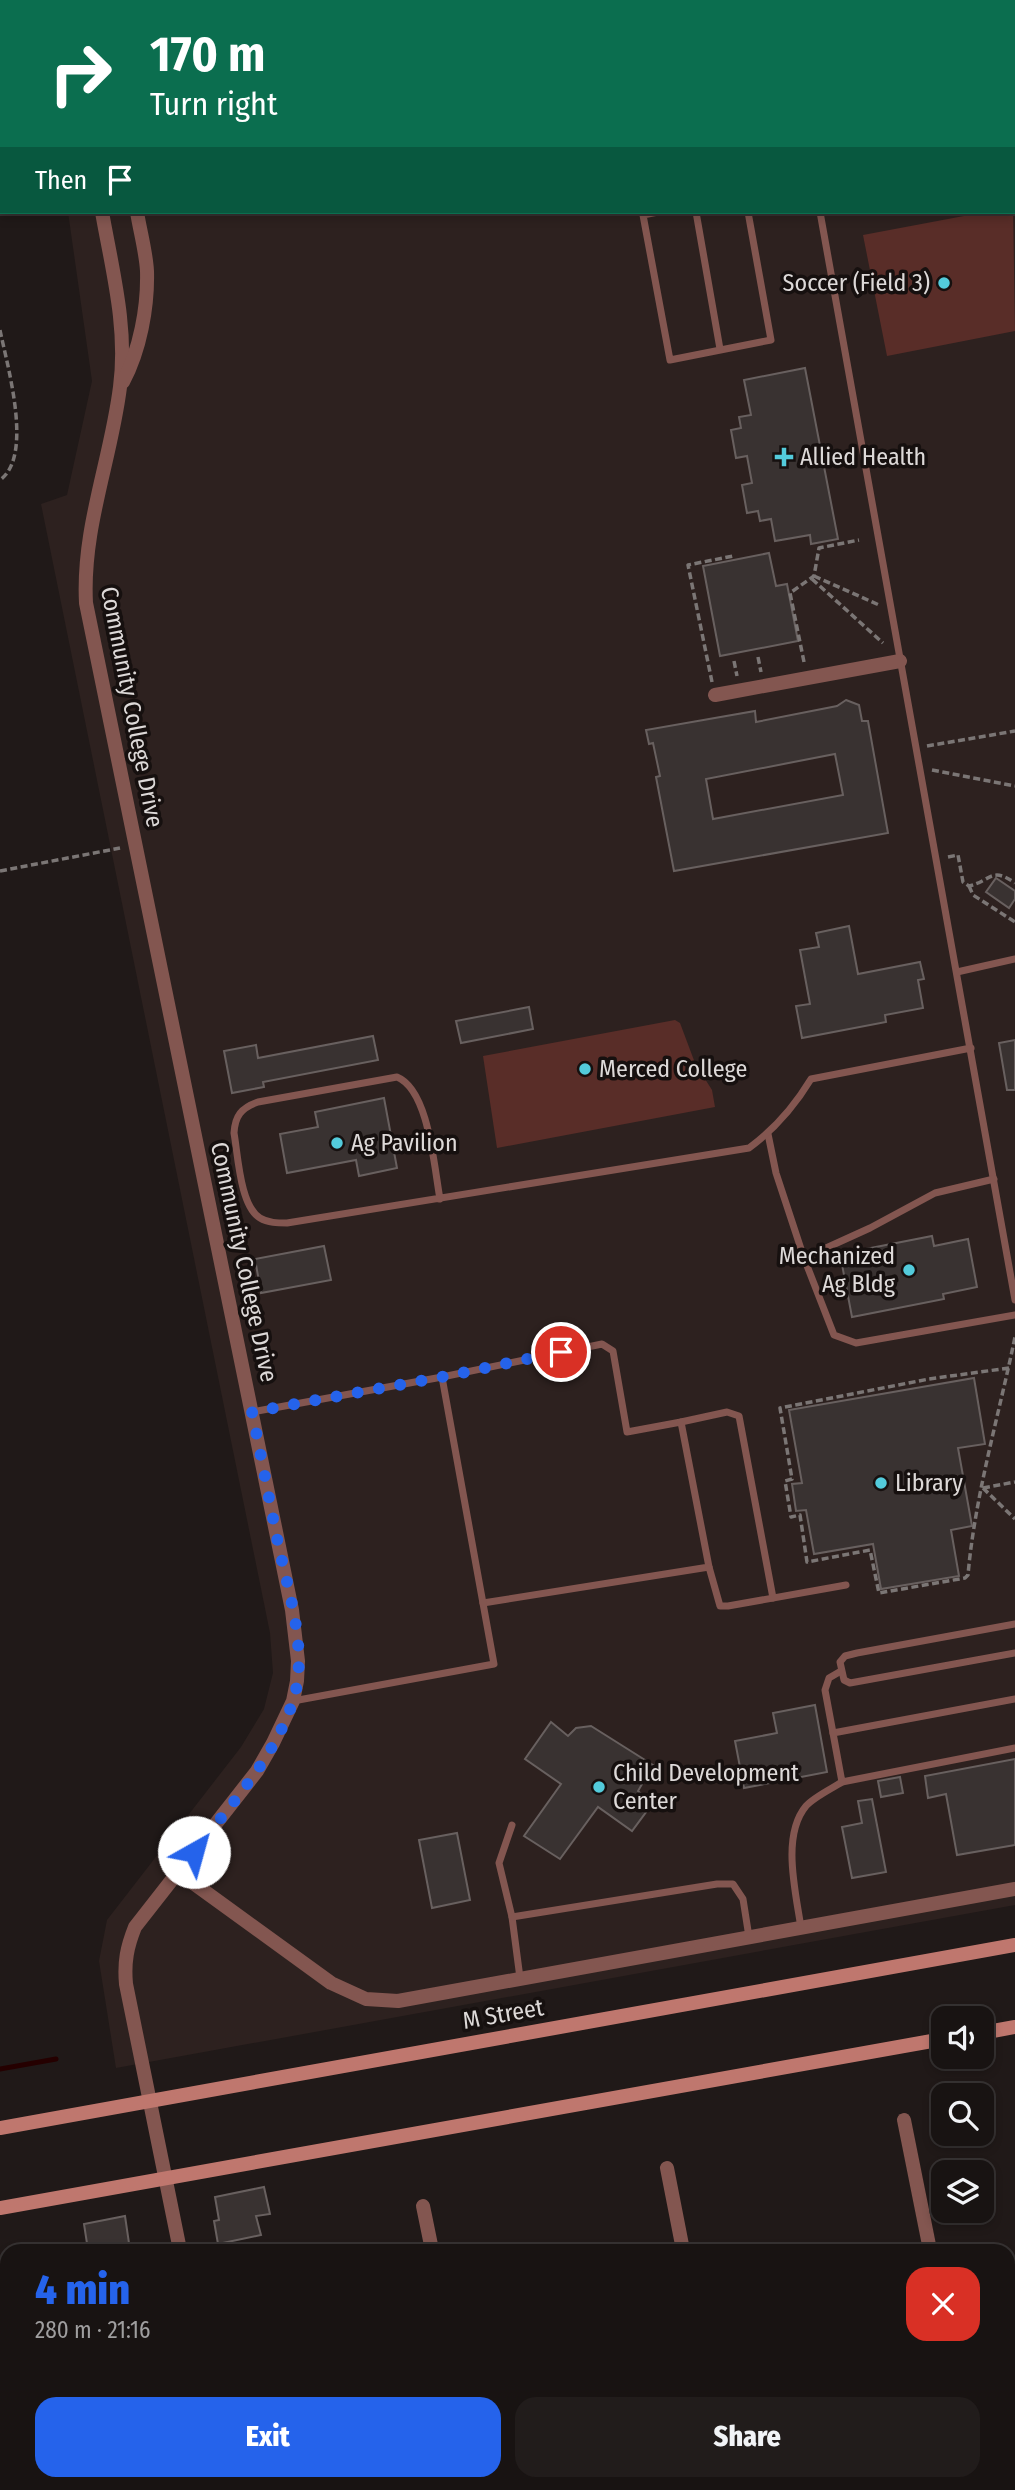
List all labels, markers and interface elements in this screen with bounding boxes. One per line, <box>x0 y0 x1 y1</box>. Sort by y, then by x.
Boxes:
text: 170 m <box>150 25 266 84</box>
icon: right <box>35 28 126 119</box>
text: Turn right <box>150 85 277 123</box>
icon: arrive <box>101 161 139 199</box>
text: Then <box>35 165 87 196</box>
place label: Soccer (Field 3) <box>783 269 930 297</box>
marker: Soccer (Field 3) <box>936 275 952 291</box>
place label: Allied Health <box>800 443 926 471</box>
marker: Allied Health <box>774 447 794 467</box>
street label: Community College Drive <box>95 584 169 830</box>
place label: Merced College <box>599 1055 747 1083</box>
marker: Merced College <box>577 1061 593 1077</box>
place label: Ag Pavilion <box>351 1129 458 1157</box>
marker: Ag Pavilion <box>329 1135 345 1151</box>
street label: Community College Drive <box>205 1139 283 1385</box>
place label: Mechanized Ag Bldg <box>779 1242 896 1298</box>
marker: Mechanized Ag Bldg <box>901 1262 917 1278</box>
pin <box>531 1322 591 1382</box>
icon: arrive <box>542 1333 580 1371</box>
place label: Library <box>895 1469 963 1497</box>
marker: Library <box>873 1475 889 1491</box>
place label: Child Development Center <box>613 1759 799 1815</box>
marker: Child Development Center <box>591 1779 607 1795</box>
position arrow <box>157 1815 231 1889</box>
street label: M Street <box>460 1993 546 2035</box>
map controls <box>931 2006 994 2223</box>
button: sound <box>931 2006 994 2069</box>
button: search <box>931 2083 994 2146</box>
button: layers <box>931 2160 994 2223</box>
text: 4 min <box>35 2265 130 2315</box>
button: close <box>906 2267 980 2341</box>
text: 280 m · 21:16 <box>35 2316 150 2344</box>
button: Exit <box>35 2397 501 2477</box>
button: Share <box>515 2397 980 2477</box>

